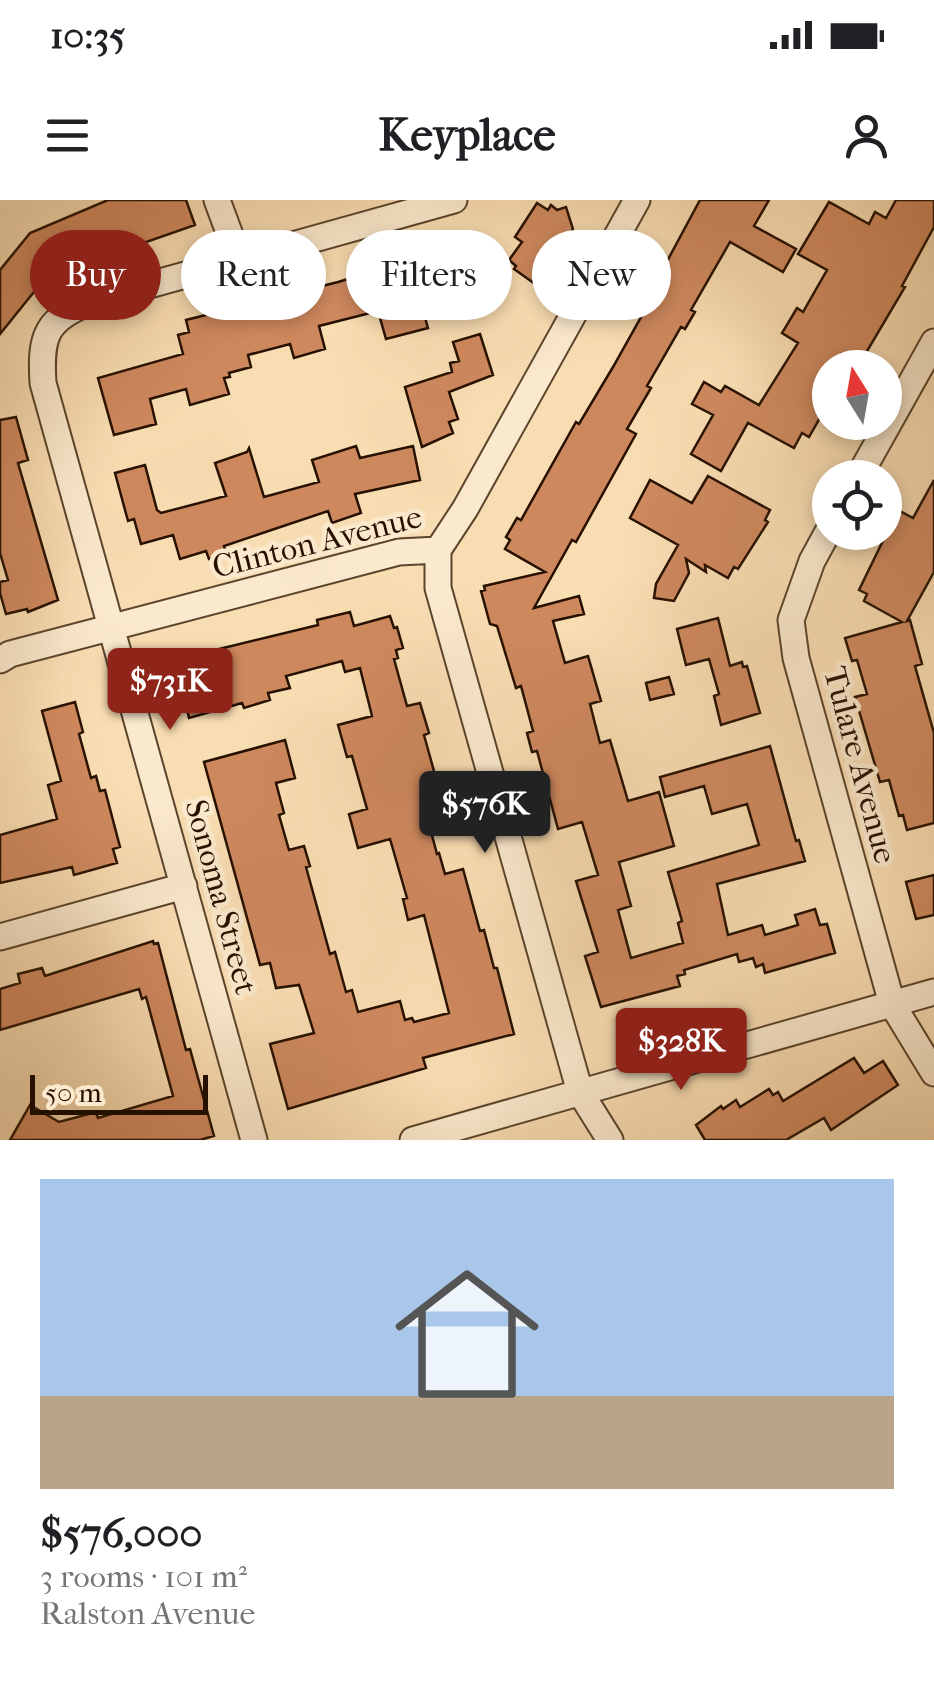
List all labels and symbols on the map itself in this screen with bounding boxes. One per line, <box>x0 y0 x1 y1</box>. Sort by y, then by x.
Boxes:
north arrow <box>812 350 902 440</box>
street label: Clinton Avenue <box>209 498 426 586</box>
pin: $731K <box>100 648 240 733</box>
street label: Tulare Avenue <box>816 663 904 868</box>
pin: $576K <box>415 771 555 856</box>
street label: Sonoma Street <box>177 796 265 999</box>
pin: $328K <box>611 1008 751 1093</box>
scale bar <box>30 1070 208 1114</box>

